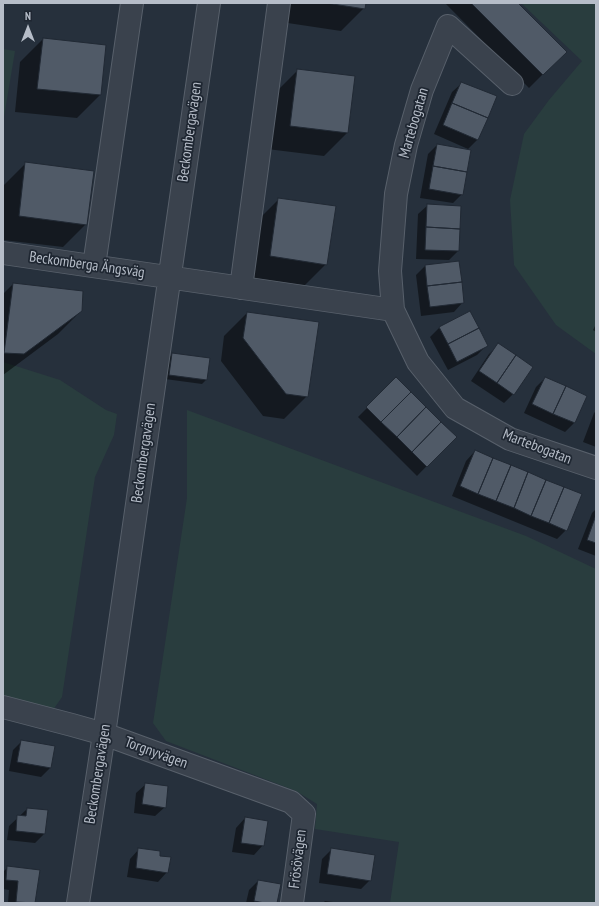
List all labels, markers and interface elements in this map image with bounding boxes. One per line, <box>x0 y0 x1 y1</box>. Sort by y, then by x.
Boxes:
north arrow <box>8 8 48 48</box>
text: N <box>25 9 31 23</box>
street label: Beckombergavägen <box>174 81 206 183</box>
street label: Martebogatan <box>395 86 433 160</box>
street label: Beckomberga Ängsväg <box>28 248 146 282</box>
street label: Beckombergavägen <box>128 402 160 504</box>
street label: Martebogatan <box>500 426 574 468</box>
street label: Beckombergavägen <box>81 723 115 825</box>
street label: Torgnyvägen <box>122 733 190 773</box>
street label: Frösövägen <box>285 828 311 890</box>

